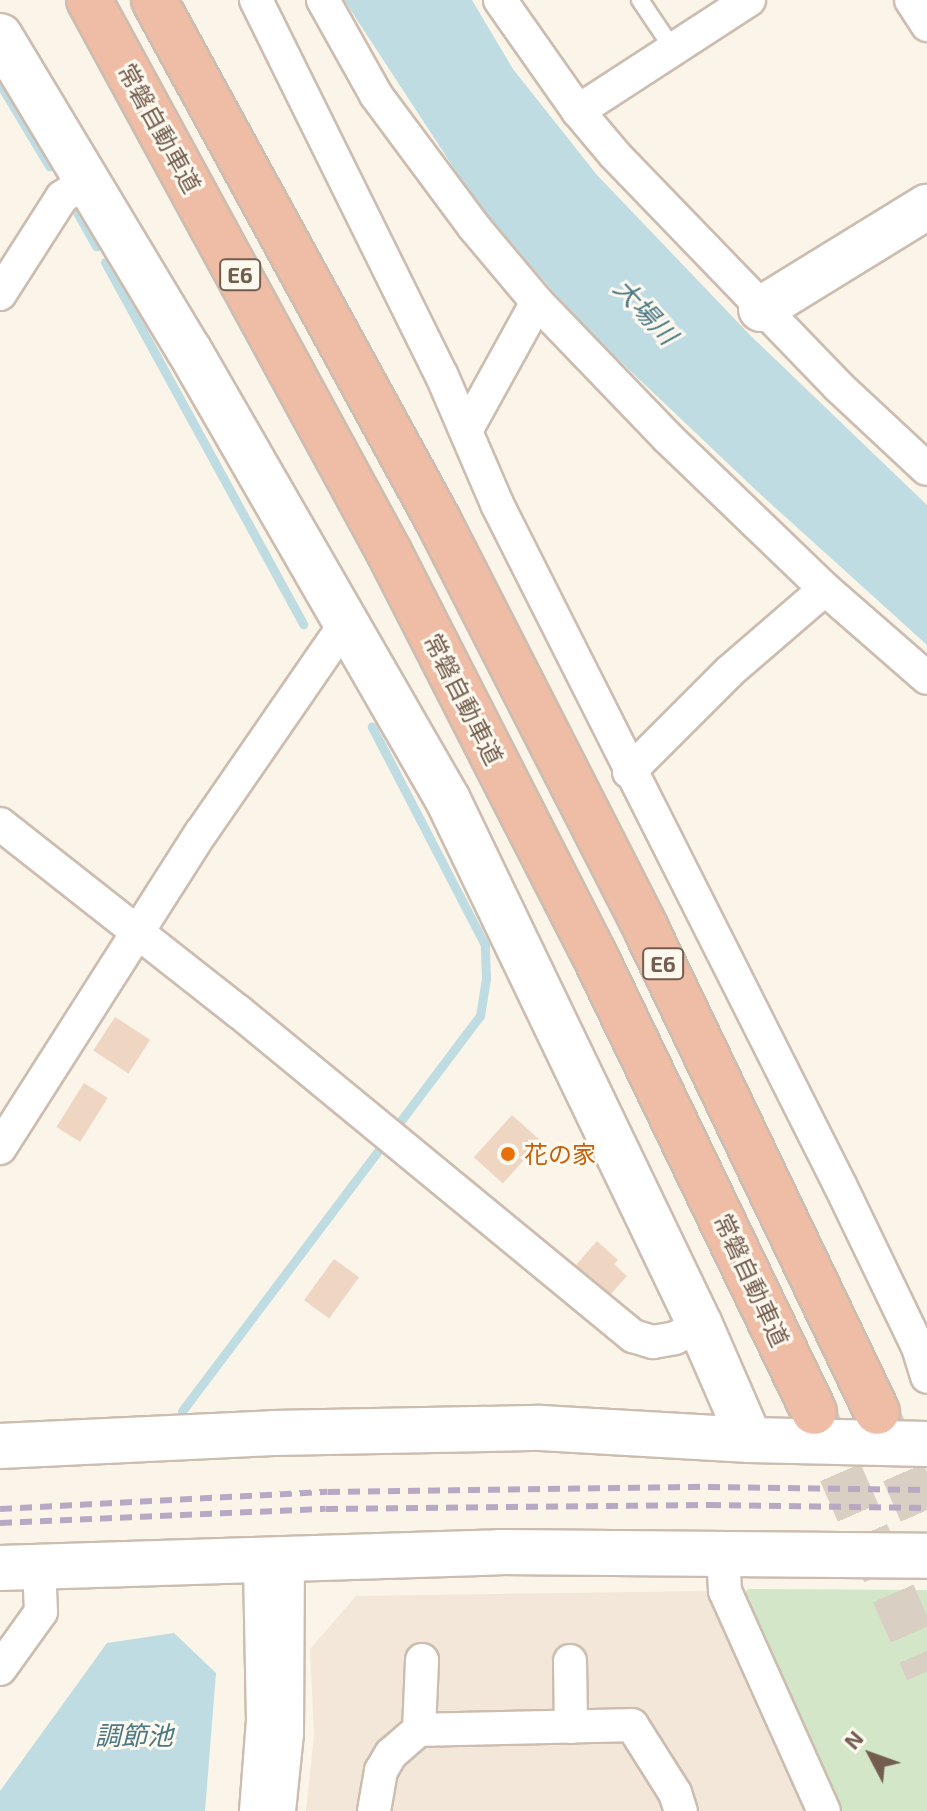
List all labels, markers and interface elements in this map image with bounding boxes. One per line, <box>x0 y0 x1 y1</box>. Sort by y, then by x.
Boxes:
street label: 常磐自動車道 <box>112 58 208 198</box>
road number: E6 <box>218 257 262 293</box>
water label: 大場川 <box>608 272 684 350</box>
street label: 常磐自動車道 <box>418 628 510 770</box>
road number: E6 <box>641 946 685 982</box>
place label: 花の家 <box>524 1140 596 1168</box>
marker: 花の家 <box>499 1145 517 1163</box>
street label: 常磐自動車道 <box>709 1209 795 1351</box>
north arrow <box>831 1715 911 1795</box>
water label: 調節池 <box>95 1719 173 1751</box>
text: N <box>838 1725 868 1754</box>

